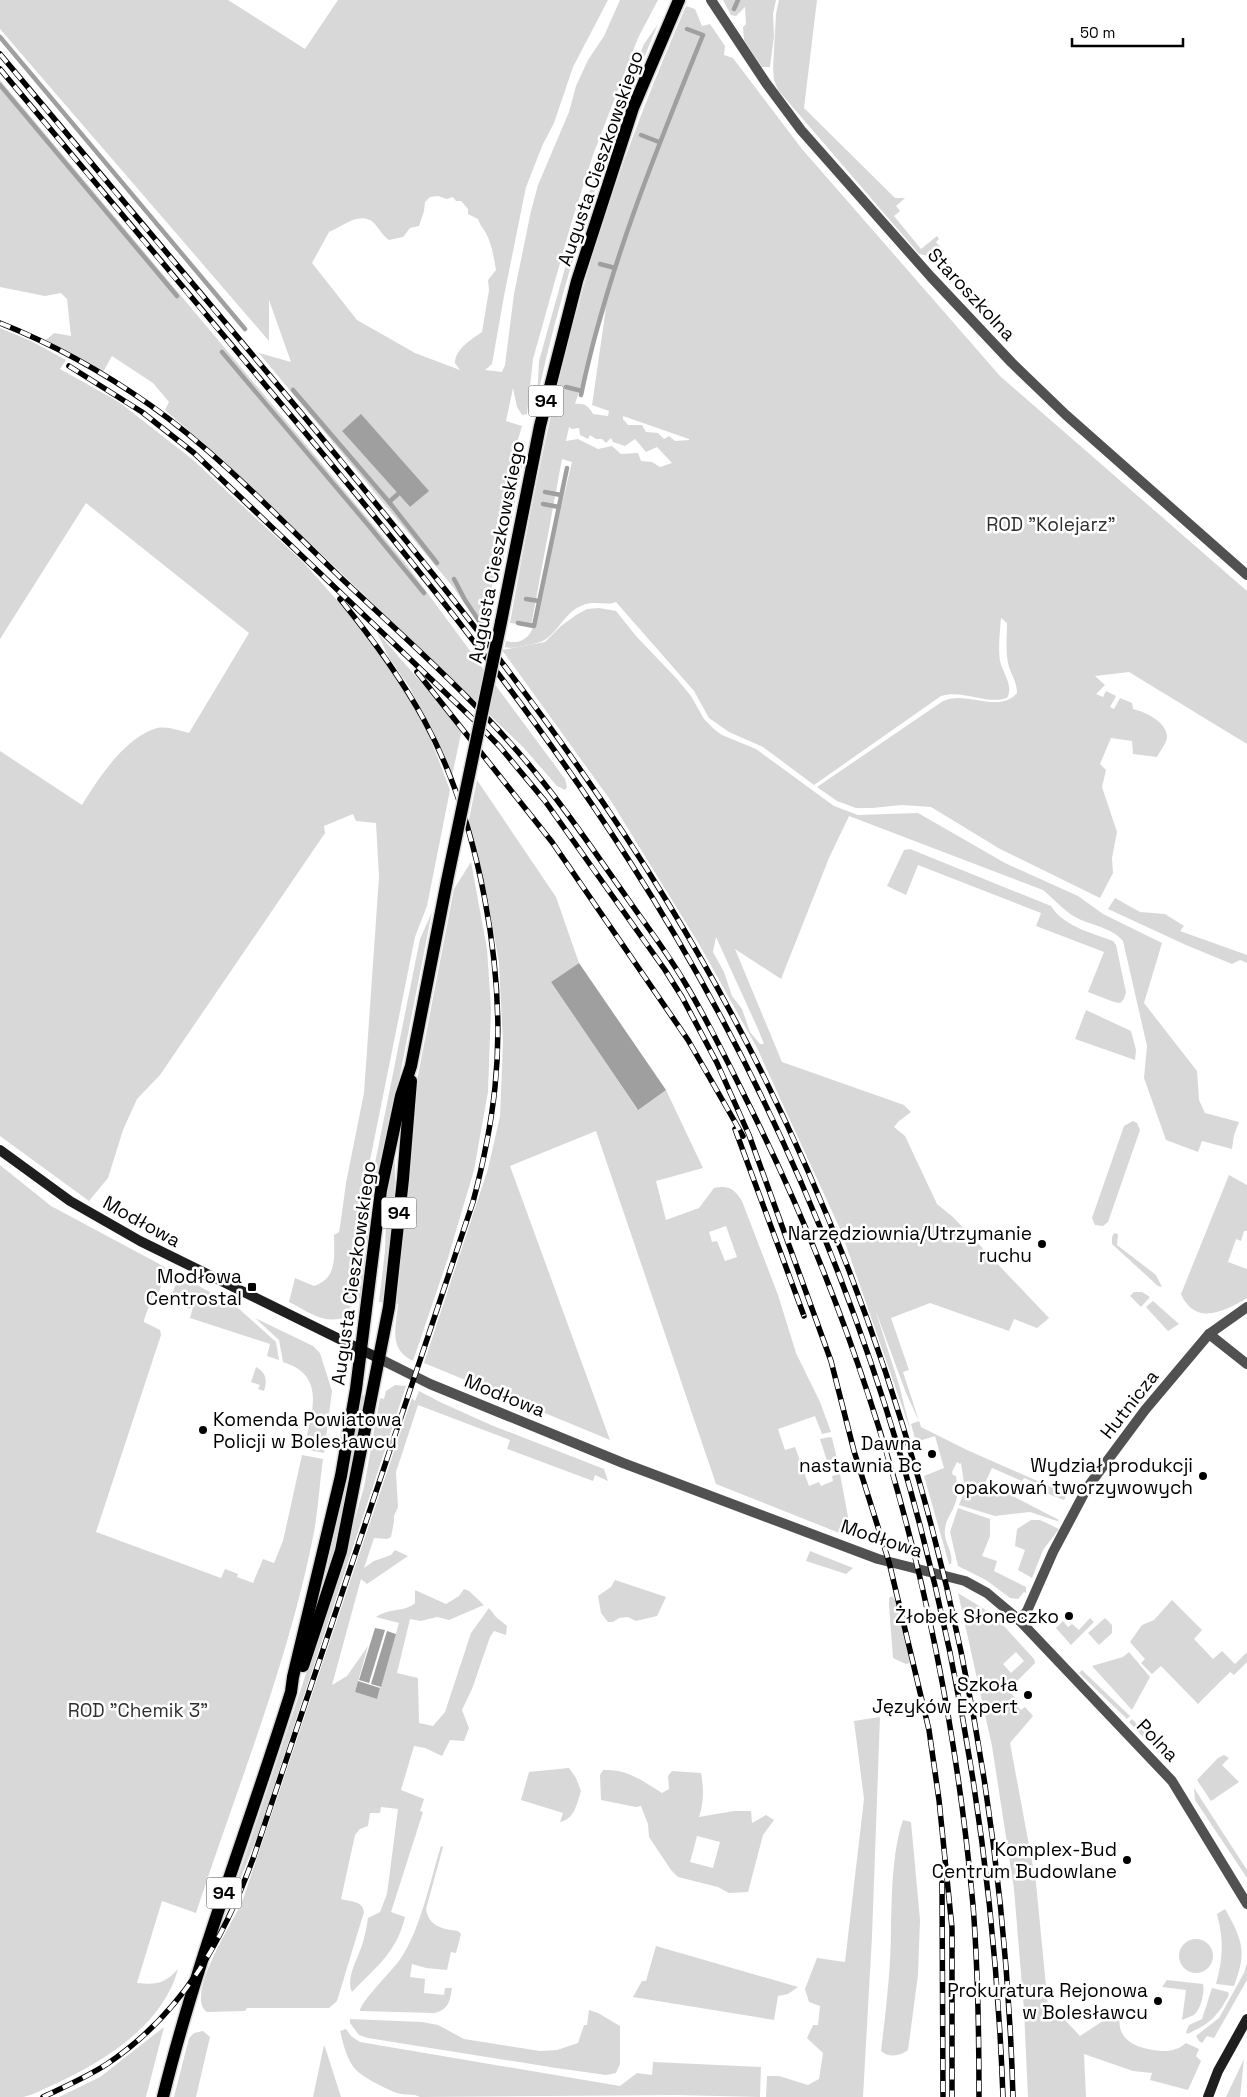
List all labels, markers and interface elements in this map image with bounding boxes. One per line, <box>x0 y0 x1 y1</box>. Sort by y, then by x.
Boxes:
scale bar <box>1072 15 1183 47</box>
text: 50 m <box>1080 23 1115 42</box>
street label: Augusta Cieszkowskiego <box>552 47 649 269</box>
street label: Staroszkolna <box>922 243 1021 346</box>
road number: 94 <box>528 386 564 416</box>
street label: Augusta Cieszkowskiego <box>463 439 530 666</box>
park label: ROD "Kolejarz" <box>986 512 1116 537</box>
street label: Augusta Cieszkowskiego <box>325 1159 382 1387</box>
street label: Modłowa <box>99 1190 185 1253</box>
road number: 94 <box>382 1198 416 1228</box>
place label: Narzędziownia/Utrzymanie ruchu <box>788 1221 1032 1268</box>
marker: Narzędziownia/Utrzymanie ruchu <box>1036 1238 1048 1250</box>
place label: Modłowa Centrostal <box>146 1264 242 1311</box>
marker: Modłowa Centrostal <box>246 1281 258 1293</box>
street label: Hutnicza <box>1095 1365 1164 1444</box>
street label: Modłowa <box>461 1368 549 1423</box>
place label: Komenda Powiatowa Policji w Bolesławcu <box>213 1407 402 1454</box>
marker: Komenda Powiatowa Policji w Bolesławcu <box>197 1424 209 1436</box>
place label: Dawna nastawnia Bc <box>799 1431 922 1478</box>
marker: Dawna nastawnia Bc <box>926 1448 938 1460</box>
place label: Wydział produkcji opakowań tworzywowych <box>954 1453 1193 1500</box>
marker: Wydział produkcji opakowań tworzywowych <box>1197 1470 1209 1482</box>
street label: Modłowa <box>838 1513 926 1564</box>
place label: Żłobek Słoneczko <box>895 1604 1059 1629</box>
marker: Żłobek Słoneczko <box>1063 1610 1075 1622</box>
place label: Szkoła Języków Expert <box>872 1672 1018 1719</box>
marker: Szkoła Języków Expert <box>1022 1689 1034 1701</box>
park label: ROD "Chemik 3" <box>68 1698 208 1723</box>
street label: Polna <box>1131 1714 1184 1767</box>
place label: Komplex-Bud Centrum Budowlane <box>932 1837 1117 1884</box>
marker: Komplex-Bud Centrum Budowlane <box>1121 1854 1133 1866</box>
road number: 94 <box>206 1878 242 1909</box>
place label: Prokuratura Rejonowa w Bolesławcu <box>947 1978 1148 2025</box>
marker: Prokuratura Rejonowa w Bolesławcu <box>1152 1995 1164 2007</box>

